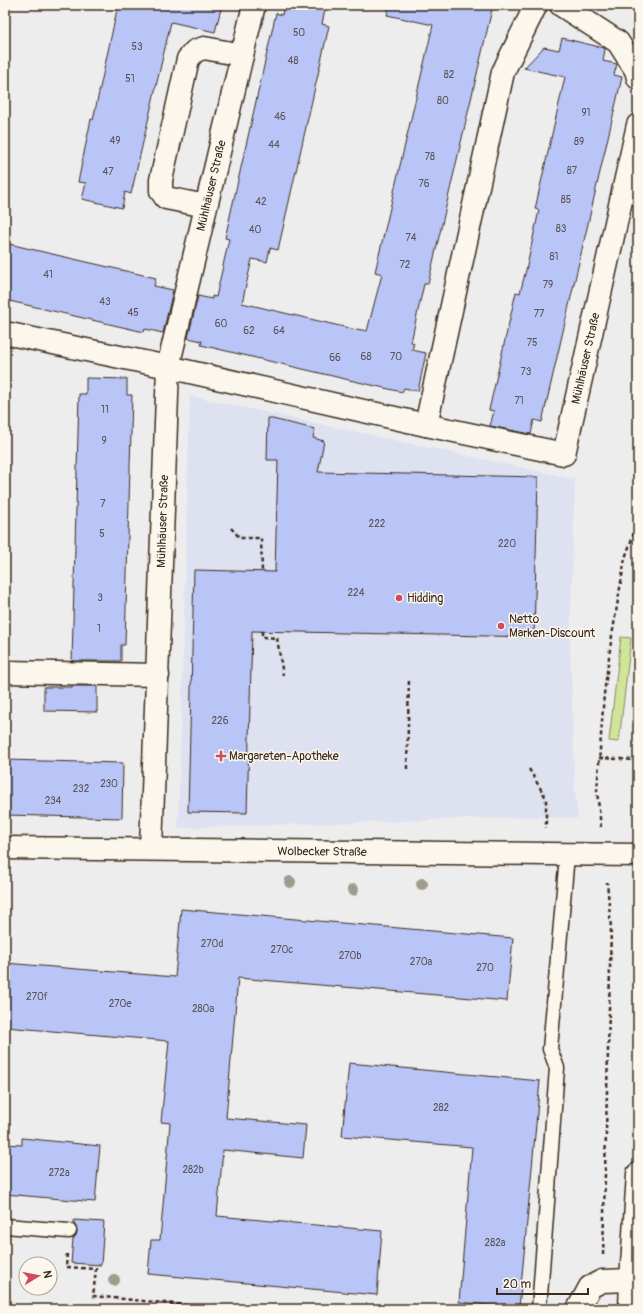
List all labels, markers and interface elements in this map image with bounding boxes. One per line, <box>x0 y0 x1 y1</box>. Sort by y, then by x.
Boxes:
house number: 50 <box>293 27 305 39</box>
house number: 53 <box>132 41 143 53</box>
house number: 48 <box>288 55 298 67</box>
house number: 82 <box>444 69 455 81</box>
house number: 51 <box>125 73 135 85</box>
house number: 80 <box>437 95 449 107</box>
house number: 91 <box>581 107 591 119</box>
house number: 46 <box>274 111 286 123</box>
house number: 49 <box>110 135 120 147</box>
house number: 89 <box>574 136 584 148</box>
street label: Mühlhäuser Straße <box>193 138 229 233</box>
house number: 44 <box>268 139 280 151</box>
house number: 78 <box>425 151 435 163</box>
house number: 87 <box>567 165 578 177</box>
house number: 47 <box>102 166 114 178</box>
house number: 76 <box>418 178 430 190</box>
house number: 85 <box>561 194 571 206</box>
house number: 42 <box>255 196 267 208</box>
house number: 83 <box>556 223 567 235</box>
house number: 40 <box>249 224 261 236</box>
house number: 74 <box>405 232 417 244</box>
house number: 81 <box>550 251 559 263</box>
house number: 72 <box>400 259 411 271</box>
house number: 41 <box>43 269 53 281</box>
house number: 79 <box>543 279 553 291</box>
house number: 43 <box>99 296 111 308</box>
house number: 45 <box>127 307 139 319</box>
house number: 77 <box>534 308 545 320</box>
street label: Mühlhäuser Straße <box>568 311 603 405</box>
house number: 60 <box>215 318 227 330</box>
house number: 62 <box>243 325 255 337</box>
house number: 64 <box>273 325 285 337</box>
house number: 75 <box>527 337 537 349</box>
house number: 68 <box>361 351 371 363</box>
house number: 70 <box>390 351 402 363</box>
house number: 66 <box>329 352 341 364</box>
house number: 73 <box>521 366 532 378</box>
house number: 71 <box>514 395 524 407</box>
house number: 11 <box>101 404 109 416</box>
house number: 9 <box>101 435 107 447</box>
street label: Mühlhäuser Straße <box>153 474 172 568</box>
house number: 7 <box>100 498 106 510</box>
house number: 222 <box>369 518 386 530</box>
house number: 5 <box>99 528 105 540</box>
house number: 220 <box>498 538 516 550</box>
house number: 224 <box>348 587 365 599</box>
place label: Hidding <box>407 591 443 606</box>
house number: 3 <box>97 592 103 604</box>
marker: Hidding <box>394 593 404 603</box>
place label: Netto Marken-Discount <box>509 612 595 641</box>
marker: Netto Marken-Discount <box>496 621 506 631</box>
house number: 1 <box>97 623 101 635</box>
house number: 226 <box>212 715 229 727</box>
place label: Margareten-Apotheke <box>229 749 339 764</box>
marker: Margareten-Apotheke <box>216 751 226 761</box>
house number: 230 <box>100 778 118 790</box>
house number: 232 <box>73 783 90 795</box>
house number: 234 <box>45 795 62 807</box>
street label: Wolbecker Straße <box>277 844 367 860</box>
house number: 270d <box>201 938 223 950</box>
house number: 270c <box>271 944 293 956</box>
house number: 270b <box>339 950 361 962</box>
house number: 270a <box>410 956 433 968</box>
house number: 270 <box>476 962 494 974</box>
house number: 270f <box>26 991 48 1003</box>
house number: 270e <box>109 998 131 1010</box>
house number: 280a <box>192 1003 214 1015</box>
house number: 282 <box>433 1102 450 1114</box>
house number: 282b <box>182 1164 204 1176</box>
house number: 272a <box>48 1167 70 1179</box>
house number: 282a <box>485 1237 506 1249</box>
north arrow <box>18 1256 58 1296</box>
text: N <box>40 1270 55 1280</box>
scale bar <box>497 1270 588 1296</box>
text: 20 m <box>503 1277 532 1292</box>

